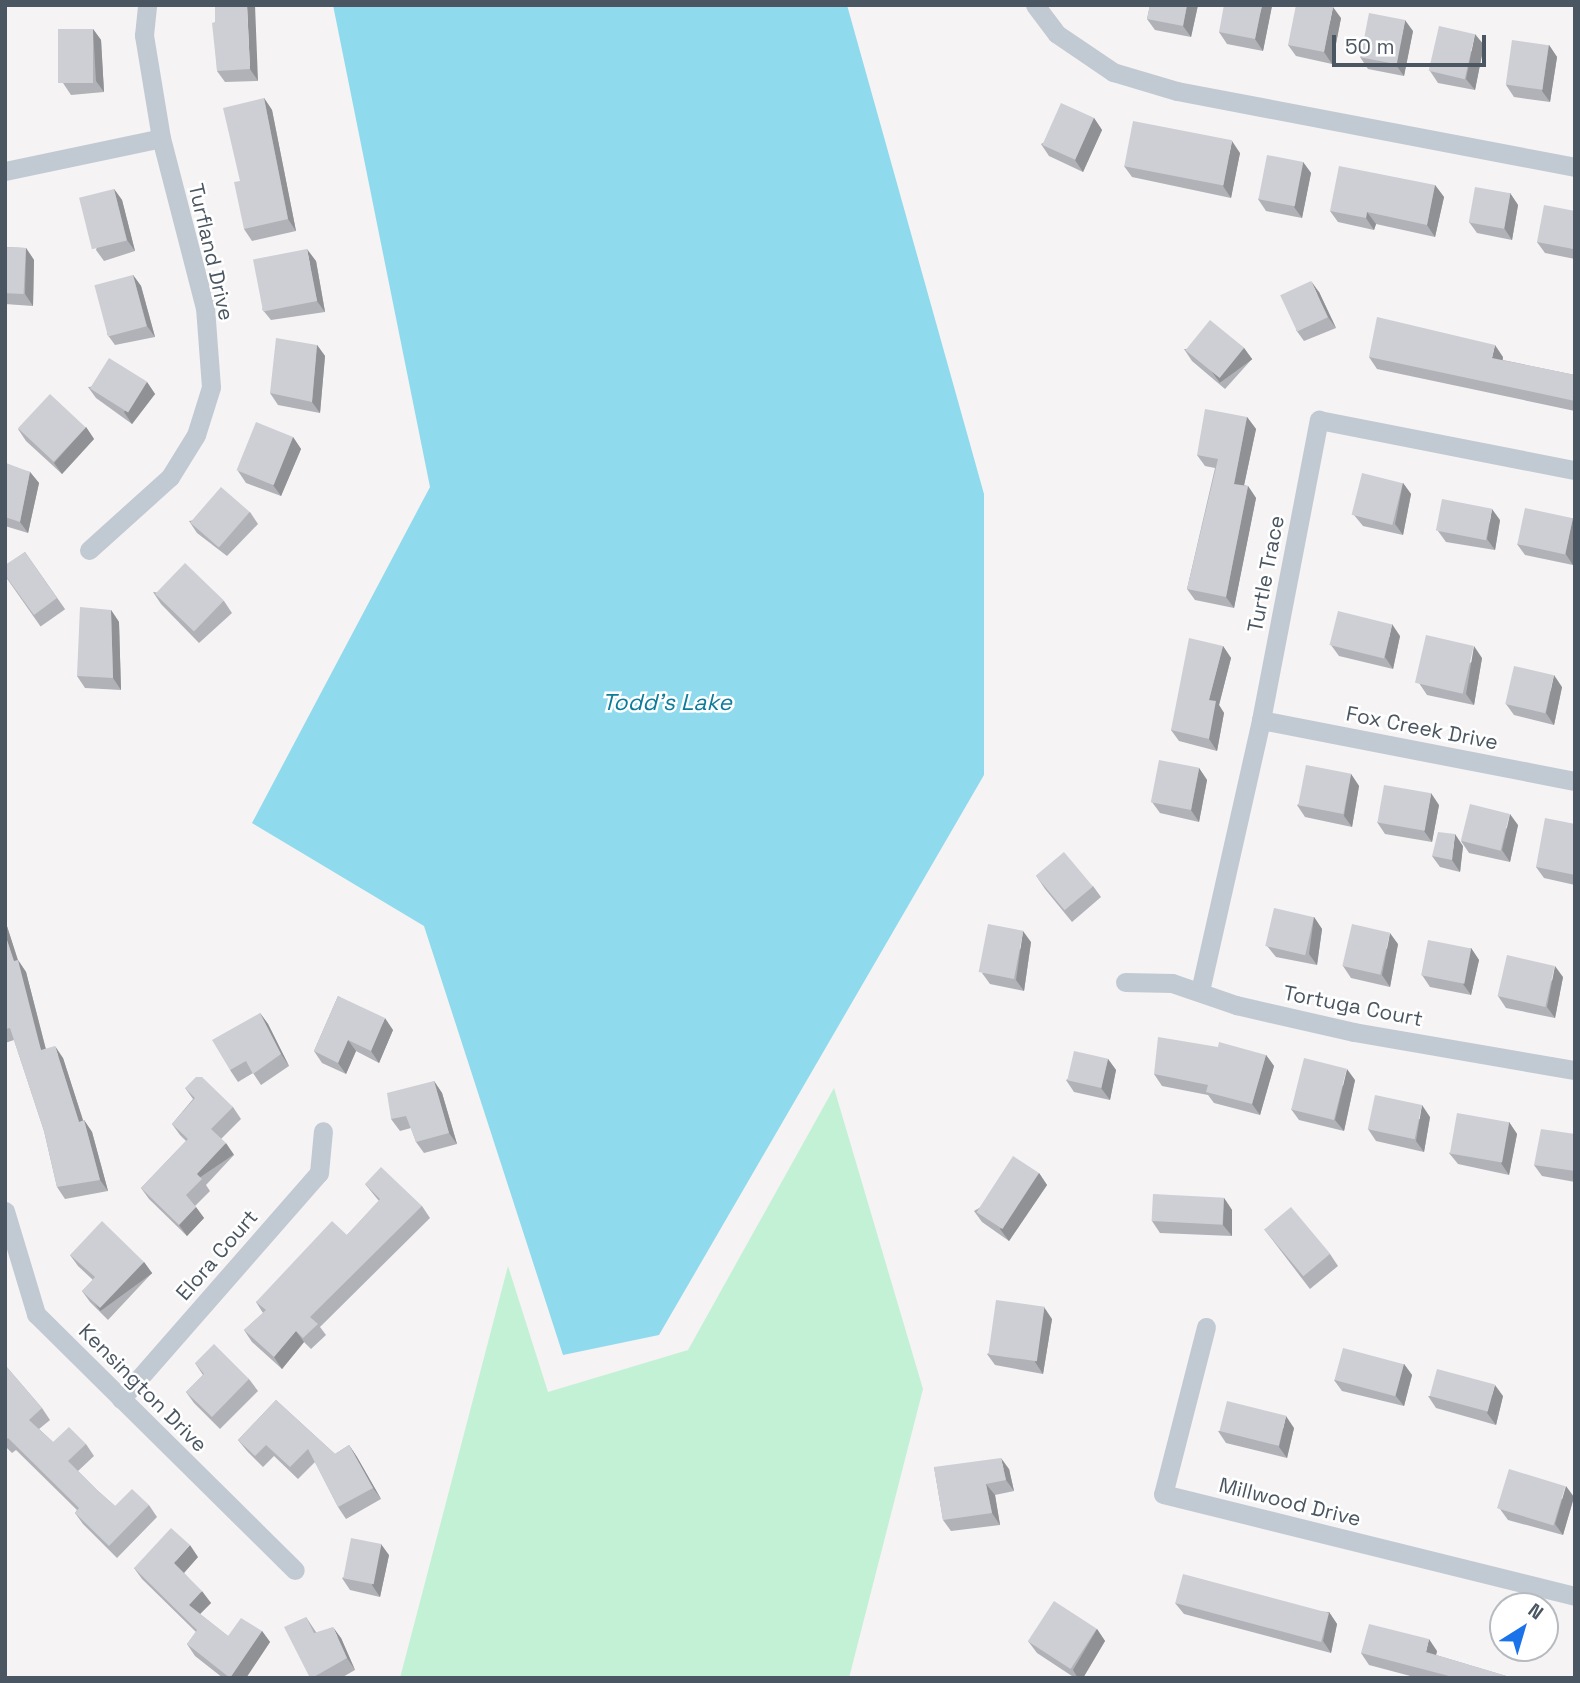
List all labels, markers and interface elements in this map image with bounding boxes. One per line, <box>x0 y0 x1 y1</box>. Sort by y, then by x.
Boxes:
scale bar <box>1335 21 1489 65</box>
text: 50 m <box>1345 33 1395 60</box>
street label: Turfland Drive <box>183 181 239 323</box>
street label: Turtle Trace <box>1242 513 1290 635</box>
water label: Todd's Lake <box>602 688 732 716</box>
street label: Fox Creek Drive <box>1344 701 1500 755</box>
street label: Tortuga Court <box>1281 980 1425 1032</box>
street label: Elora Court <box>171 1205 263 1305</box>
street label: Kensington Drive <box>74 1319 212 1457</box>
street label: Millwood Drive <box>1216 1472 1364 1532</box>
north arrow <box>1489 1592 1559 1662</box>
text: N <box>1523 1598 1548 1625</box>

